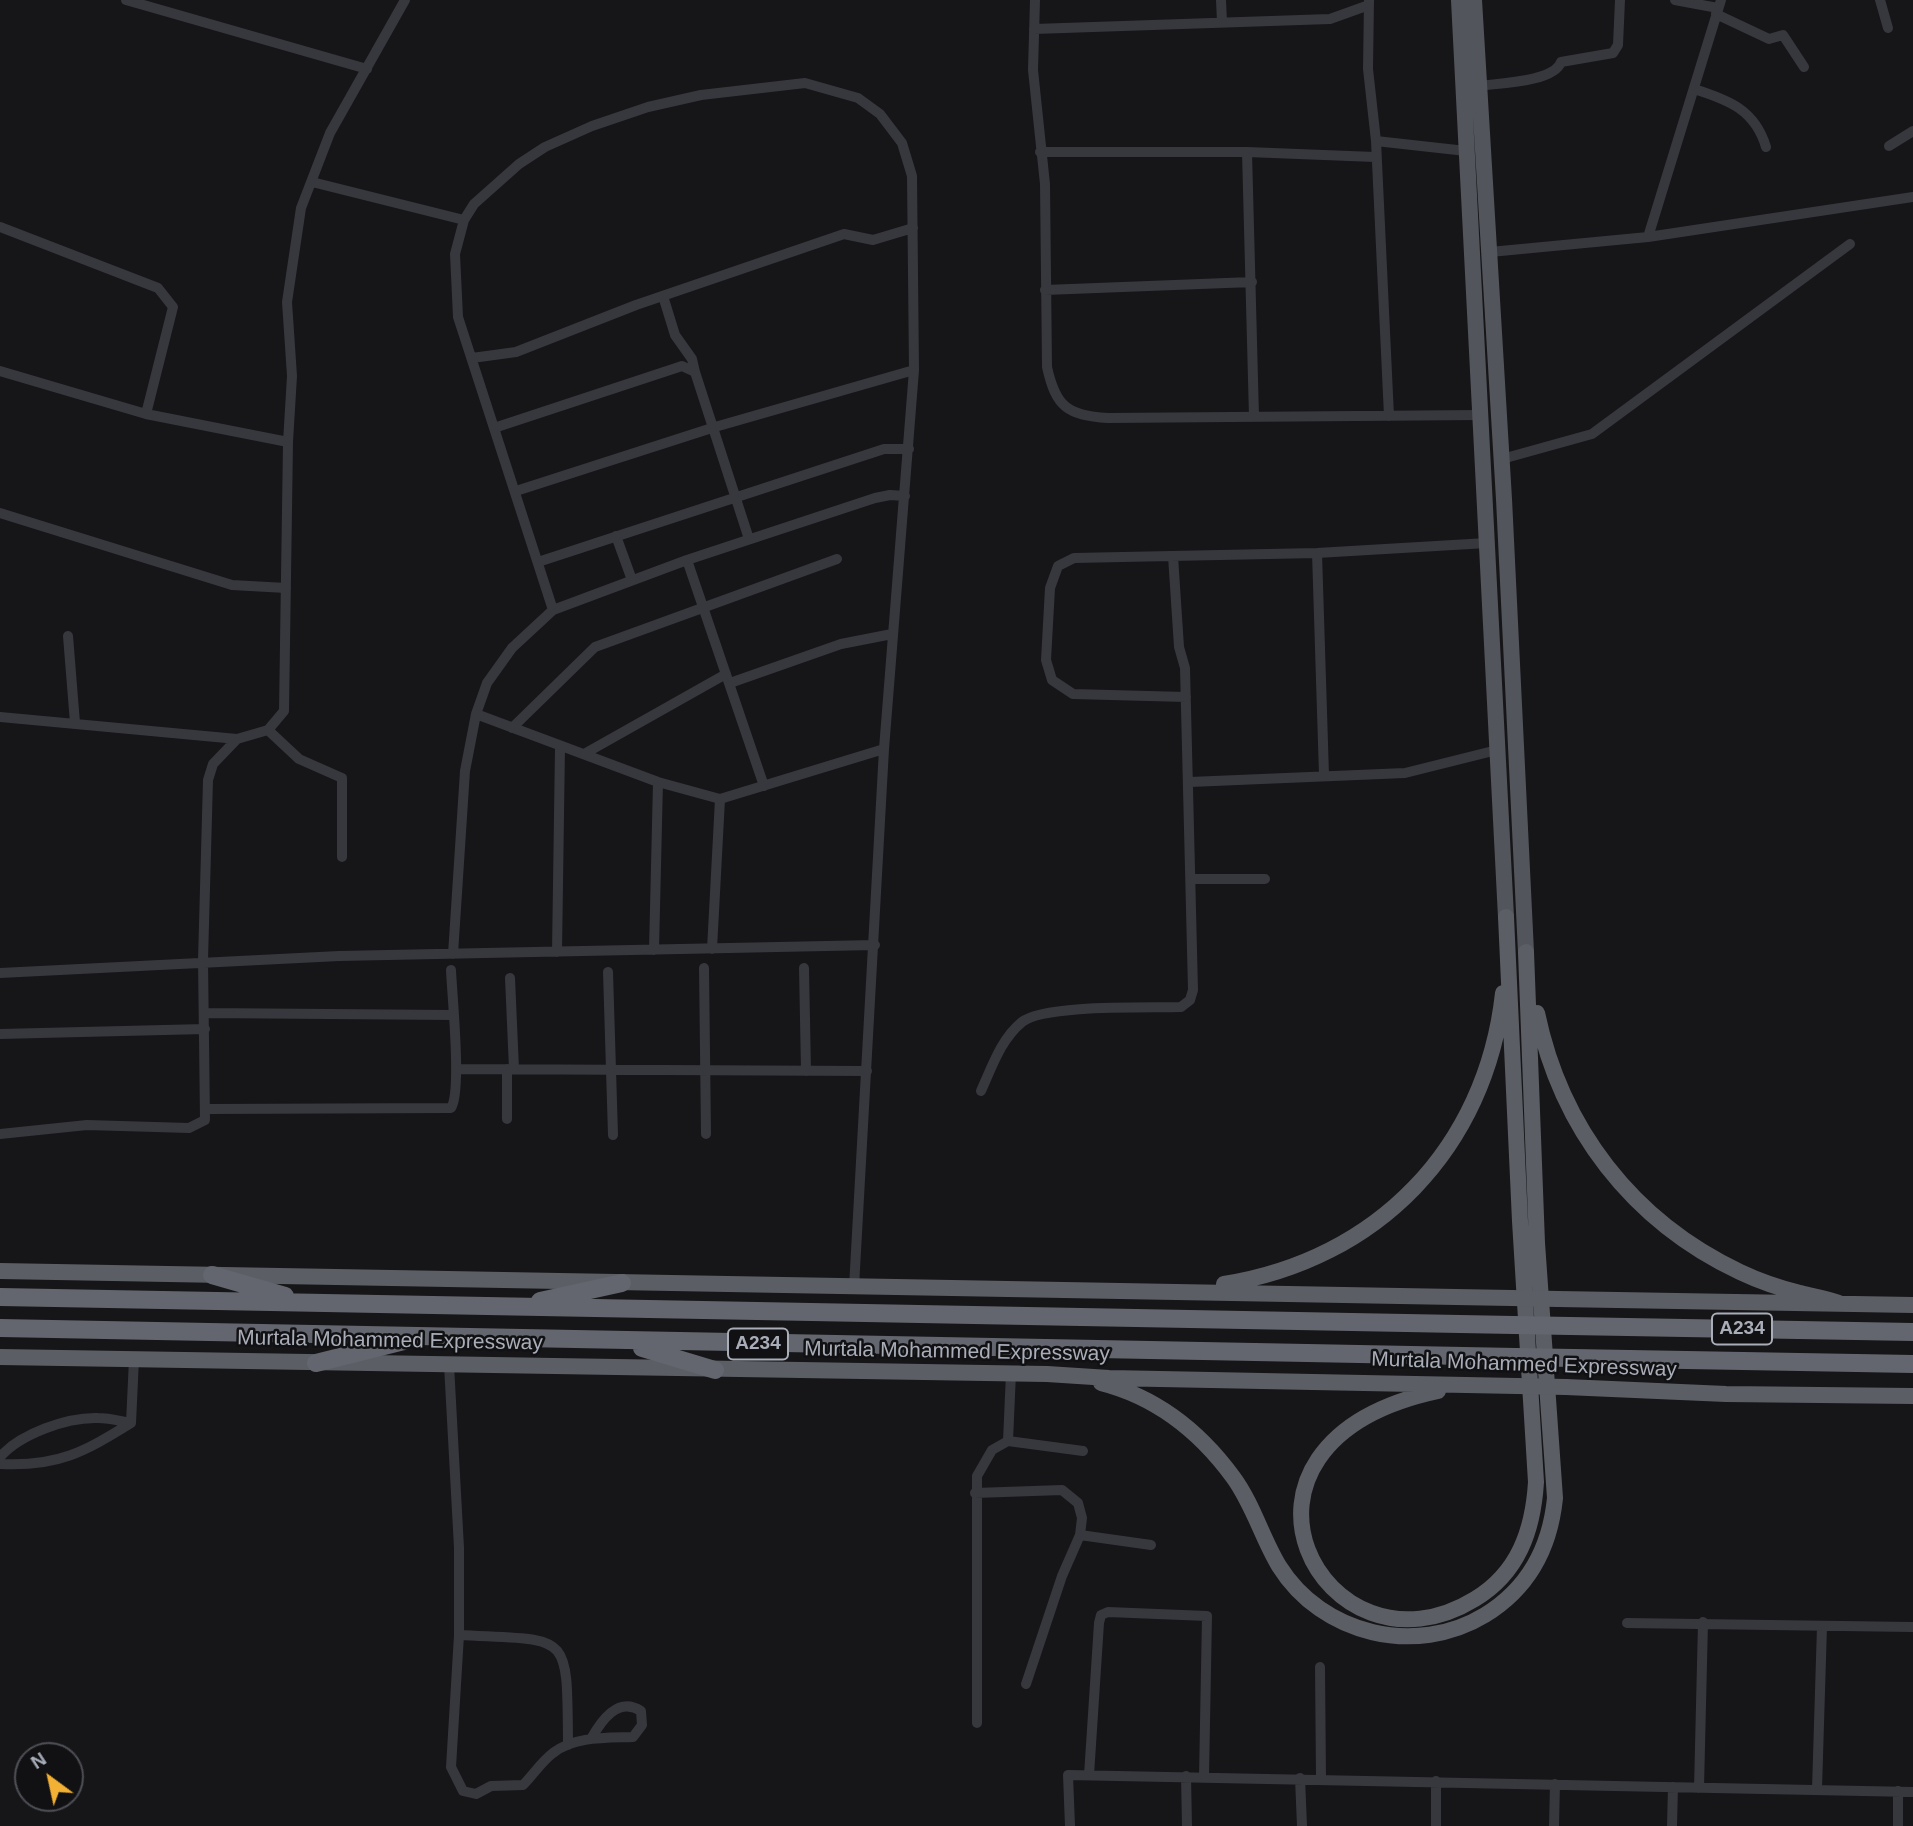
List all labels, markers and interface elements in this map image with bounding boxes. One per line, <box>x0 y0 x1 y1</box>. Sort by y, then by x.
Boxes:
road number: A234 <box>1712 1314 1772 1344</box>
street label: Murtala Mohammed Expressway <box>237 1326 543 1356</box>
road number: A234 <box>728 1328 788 1360</box>
street label: Murtala Mohammed Expressway <box>804 1337 1110 1367</box>
street label: Murtala Mohammed Expressway <box>1371 1347 1677 1383</box>
north arrow <box>14 1742 84 1812</box>
text: N <box>27 1748 50 1773</box>

